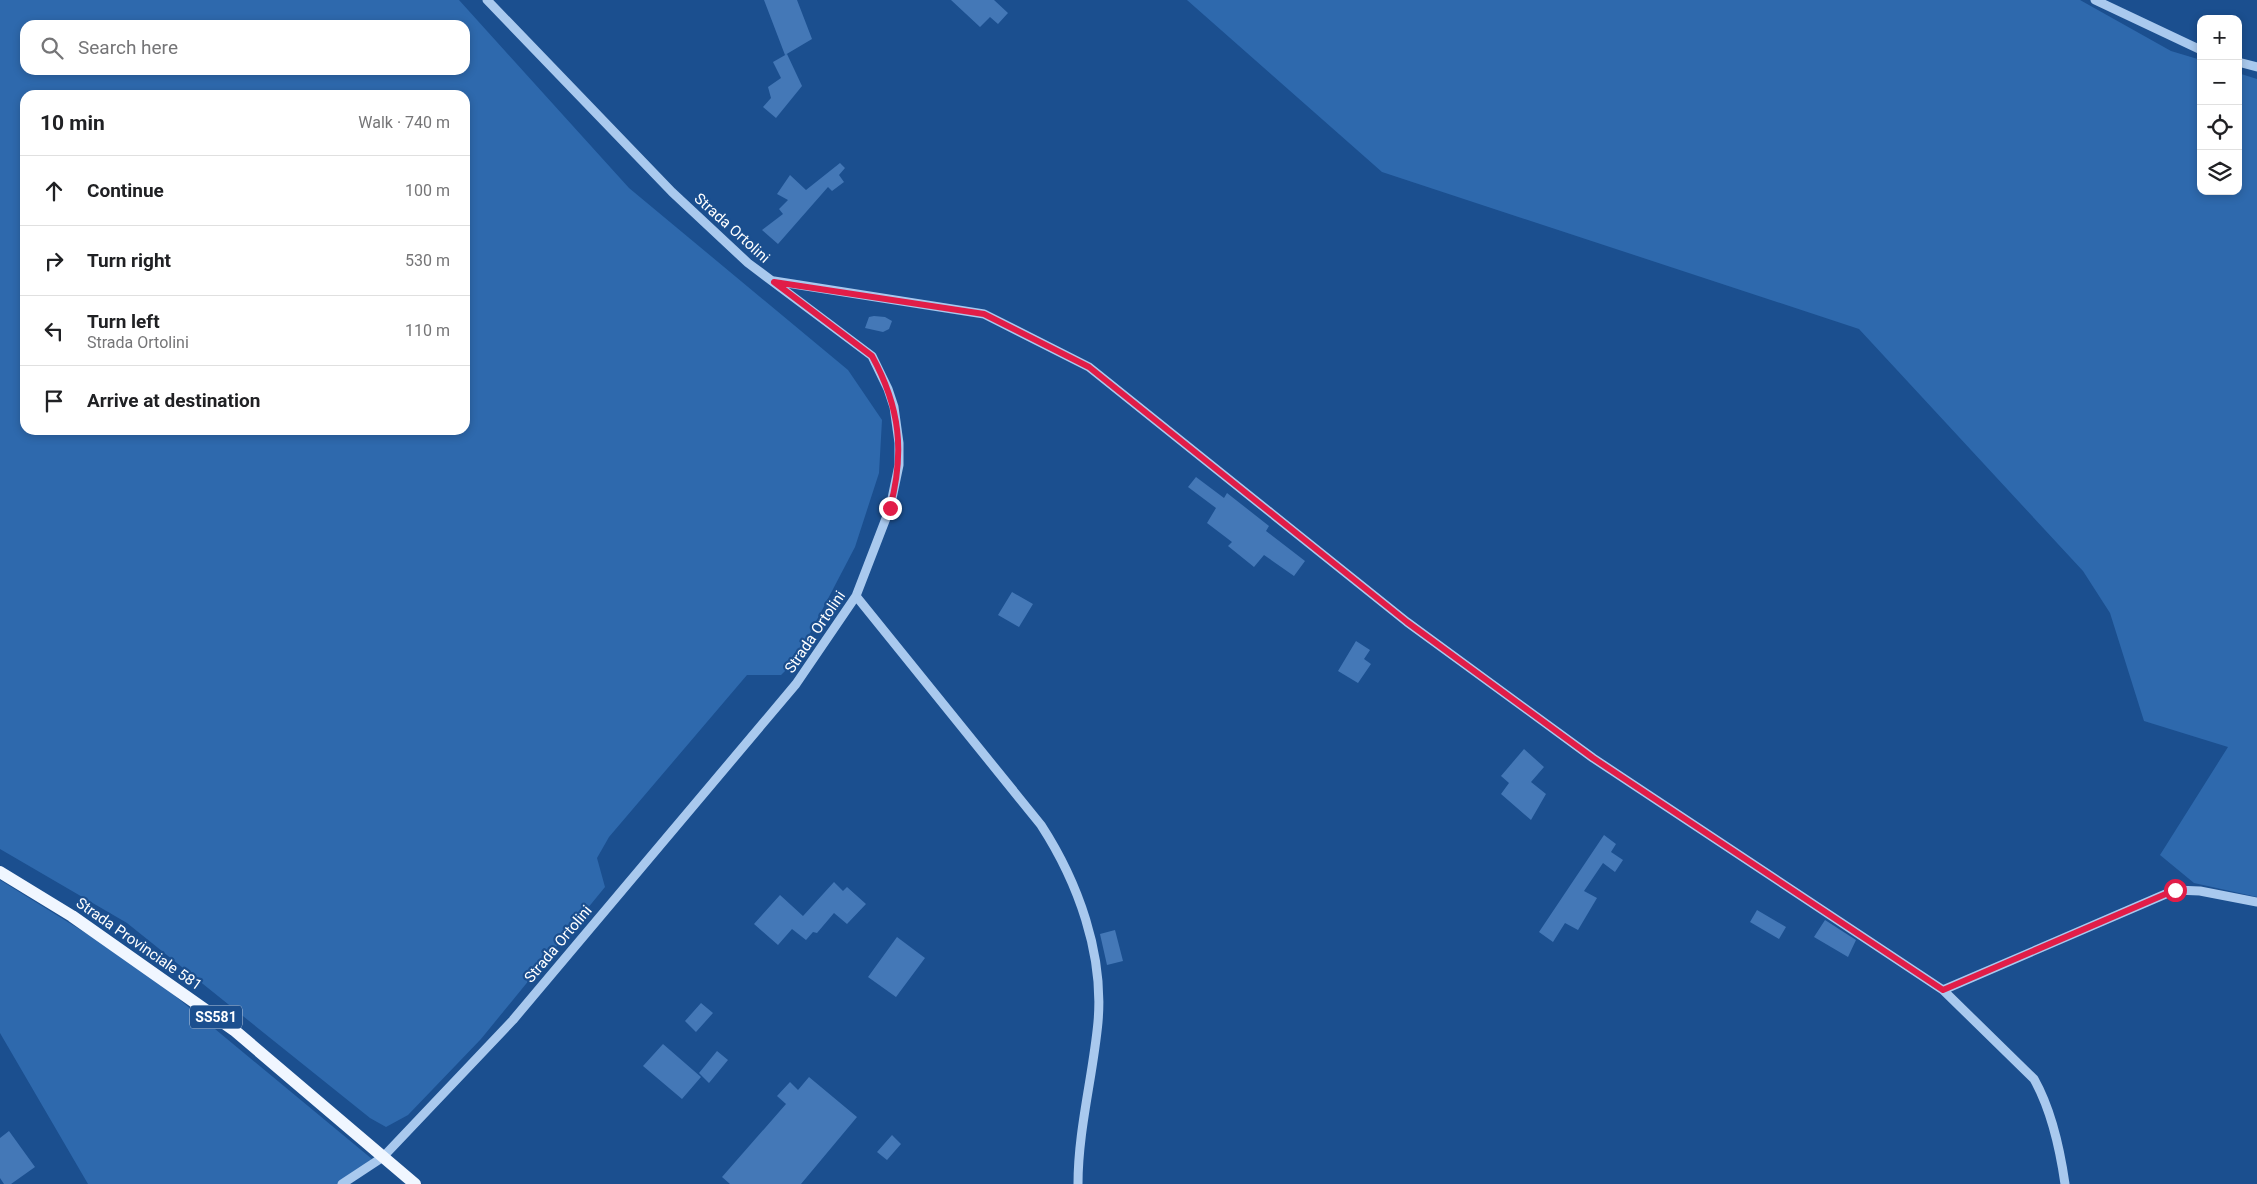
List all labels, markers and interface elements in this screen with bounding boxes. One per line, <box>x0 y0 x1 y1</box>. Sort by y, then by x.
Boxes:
map controls <box>2197 15 2242 195</box>
button: + <box>2197 15 2242 60</box>
search box <box>20 20 470 75</box>
icon: search <box>38 34 66 62</box>
text: Search here <box>78 36 178 59</box>
button: − <box>2197 60 2242 105</box>
button: locate <box>2197 105 2242 150</box>
text: 10 min <box>40 111 105 135</box>
text: Walk · 740 m <box>358 113 450 132</box>
button: layers <box>2197 150 2242 195</box>
icon: ahead <box>40 177 68 205</box>
text: Continue <box>87 179 164 202</box>
text: 100 m <box>405 181 450 200</box>
street label: Strada Ortolini <box>691 189 773 267</box>
icon: right <box>40 247 68 275</box>
text: Turn right <box>87 249 171 272</box>
text: 530 m <box>405 251 450 270</box>
text: Turn left <box>87 310 160 333</box>
icon: left <box>40 317 68 345</box>
text: 110 m <box>405 321 450 340</box>
text: Strada Ortolini <box>87 333 189 352</box>
icon: arrive <box>40 387 68 415</box>
text: Arrive at destination <box>87 389 260 412</box>
route end <box>879 497 902 520</box>
street label: Strada Ortolini <box>781 587 849 677</box>
route start <box>2164 879 2187 902</box>
street label: Strada Provinciale 581 <box>73 894 205 994</box>
street label: Strada Ortolini <box>520 902 596 986</box>
road number: SS581 <box>190 1006 242 1028</box>

